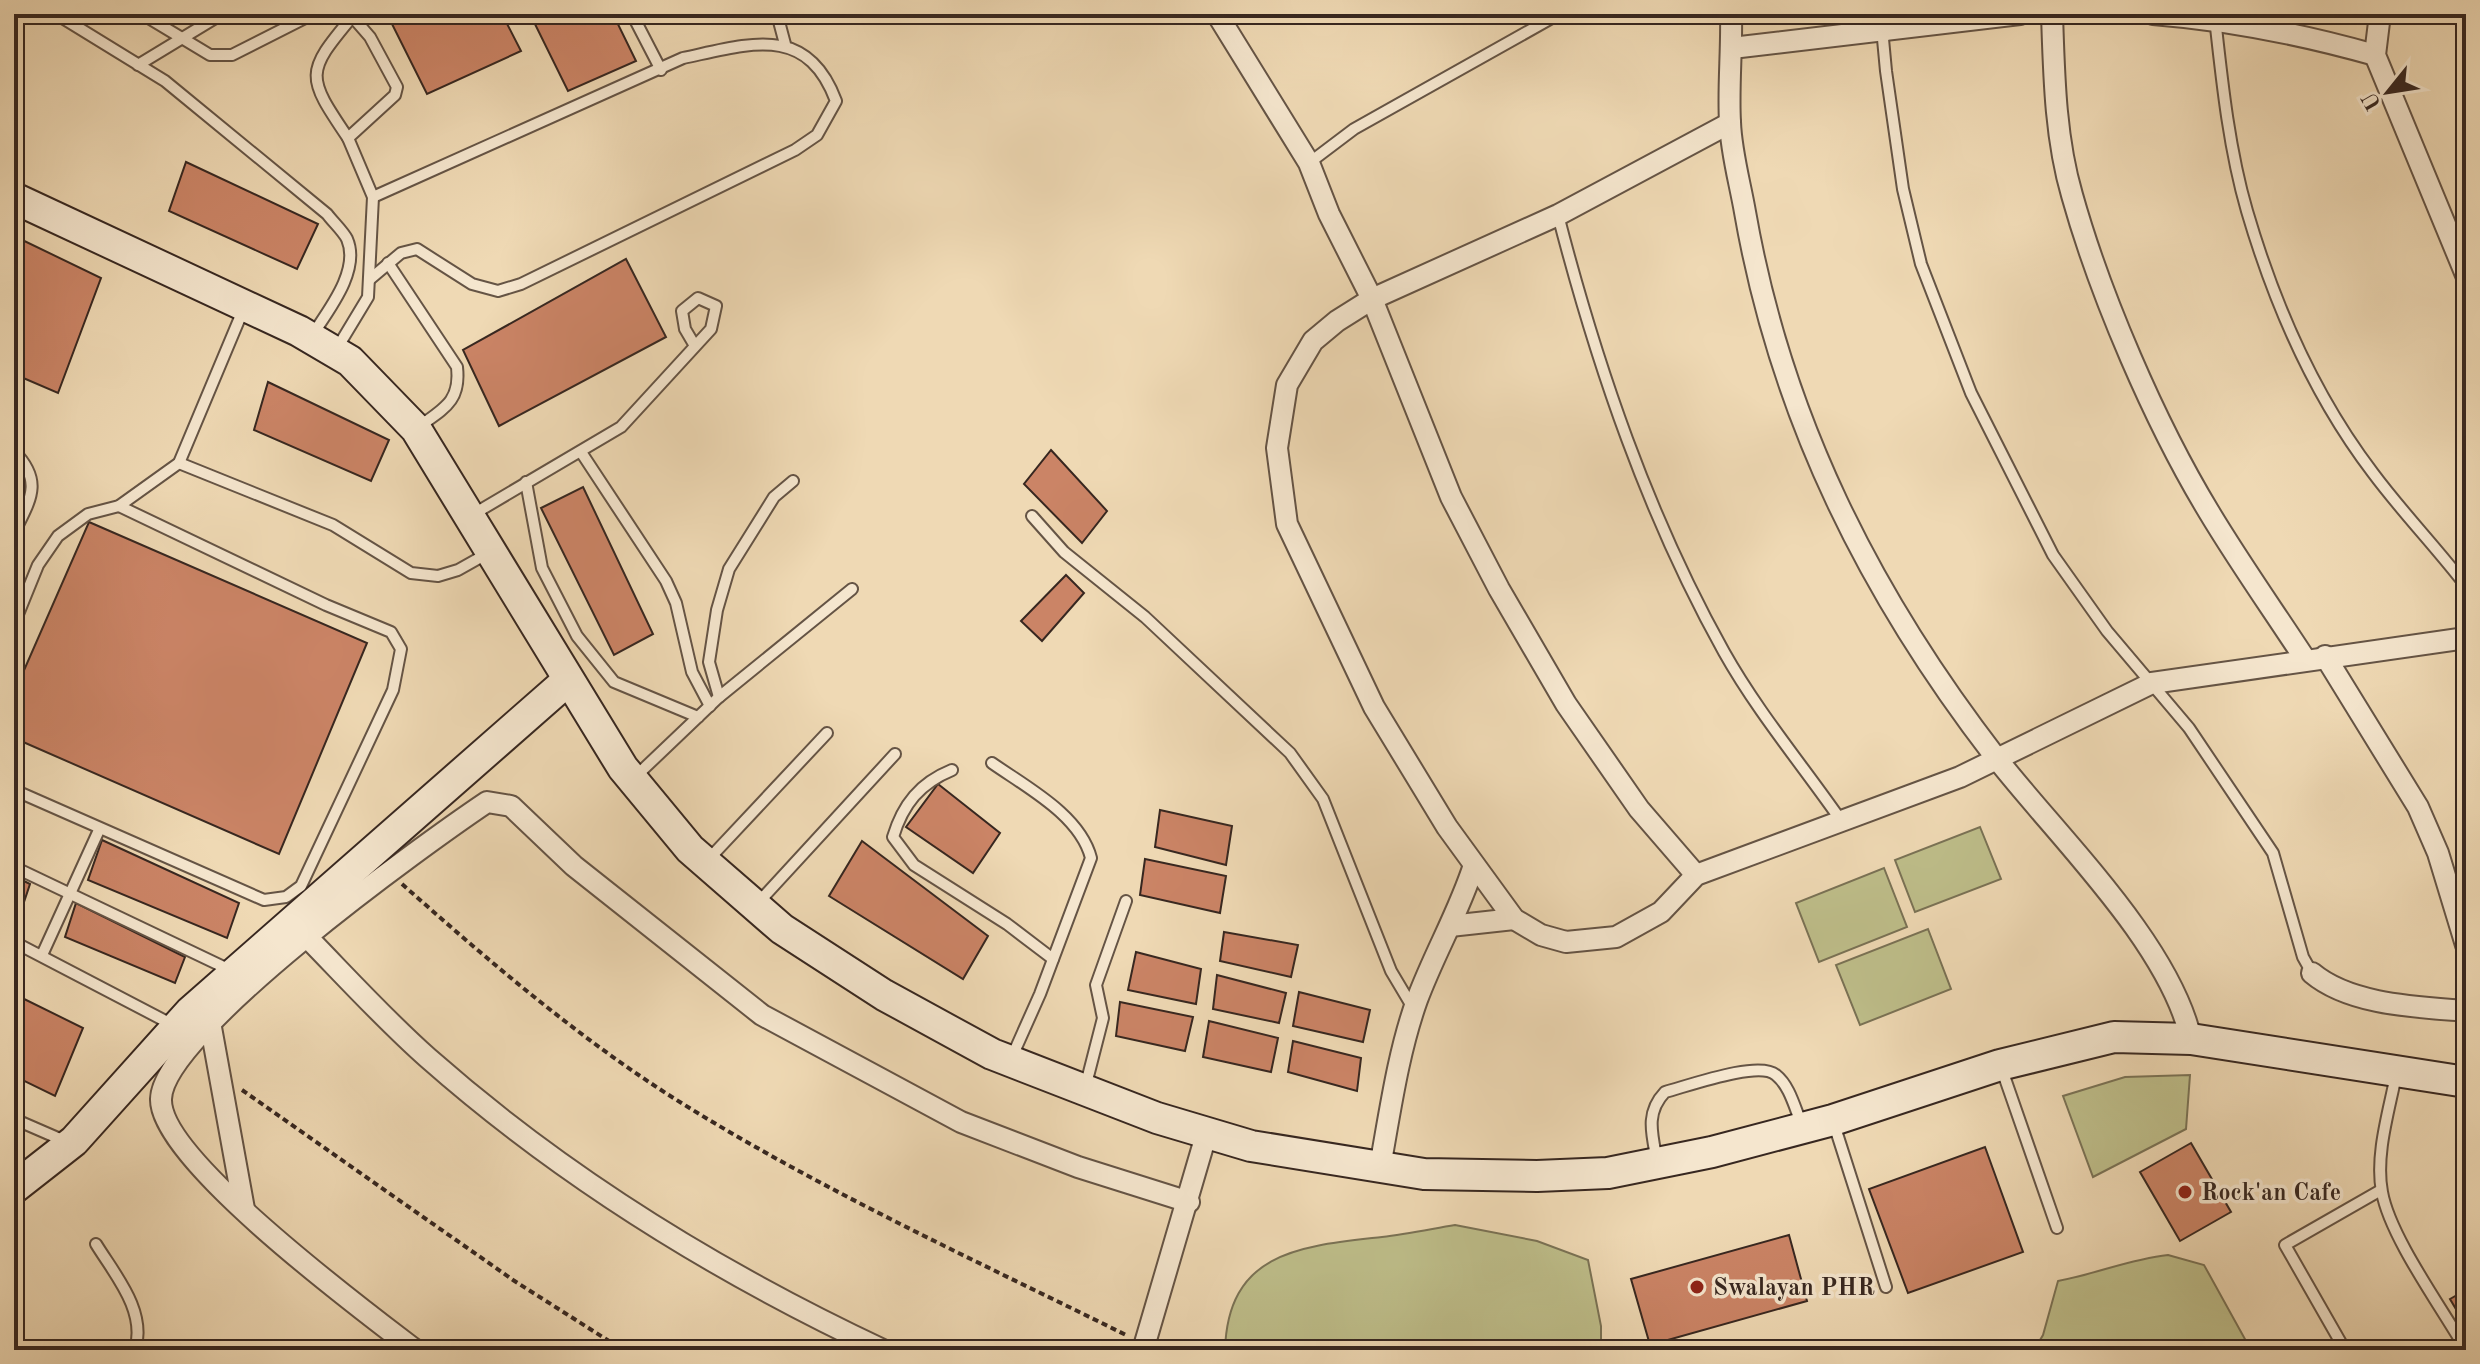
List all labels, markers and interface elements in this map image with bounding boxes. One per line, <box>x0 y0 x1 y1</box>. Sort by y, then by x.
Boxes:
north arrow <box>2348 52 2428 132</box>
text: U <box>2359 88 2386 114</box>
place label: Rock'an Cafe <box>2201 1182 2341 1206</box>
marker: Rock'an Cafe <box>2176 1183 2194 1201</box>
place label: Swalayan PHR <box>1713 1277 1875 1301</box>
marker: Swalayan PHR <box>1688 1278 1706 1296</box>

